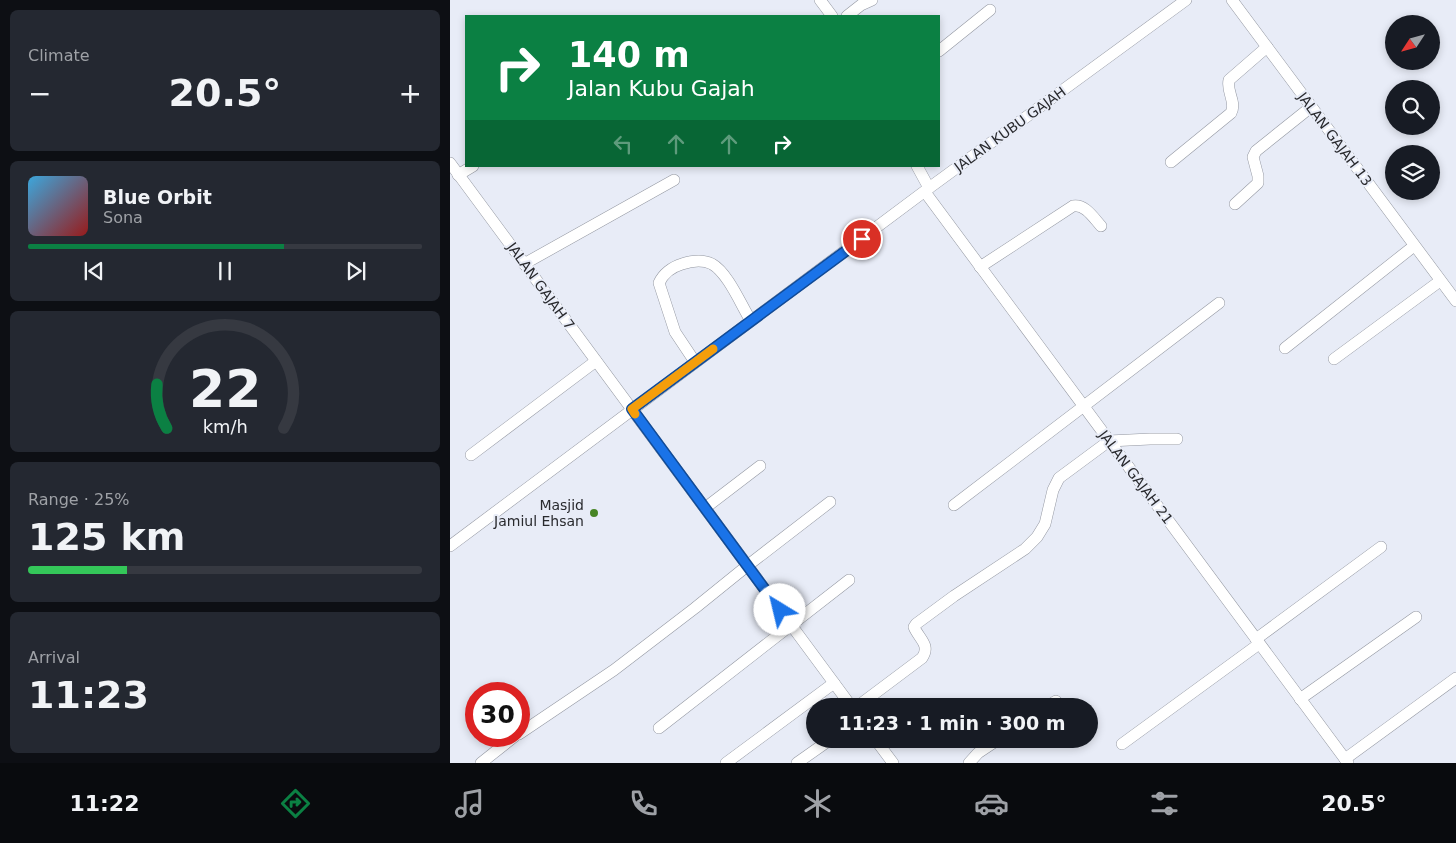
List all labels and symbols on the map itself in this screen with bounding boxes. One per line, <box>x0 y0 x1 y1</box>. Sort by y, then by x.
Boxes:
north arrow <box>1385 15 1440 70</box>
street label: JALAN KUBU GAJAH <box>950 83 1069 175</box>
street label: JALAN GAJAH 13 <box>1294 88 1375 189</box>
pin <box>841 218 883 260</box>
street label: JALAN GAJAH 7 <box>503 238 578 333</box>
street label: JALAN GAJAH 21 <box>1095 426 1176 527</box>
place label: Masjid Jamiul Ehsan <box>493 497 584 529</box>
marker: Masjid Jamiul Ehsan <box>588 507 600 519</box>
position arrow <box>753 583 805 635</box>
speed limit sign: 30 <box>465 682 530 747</box>

